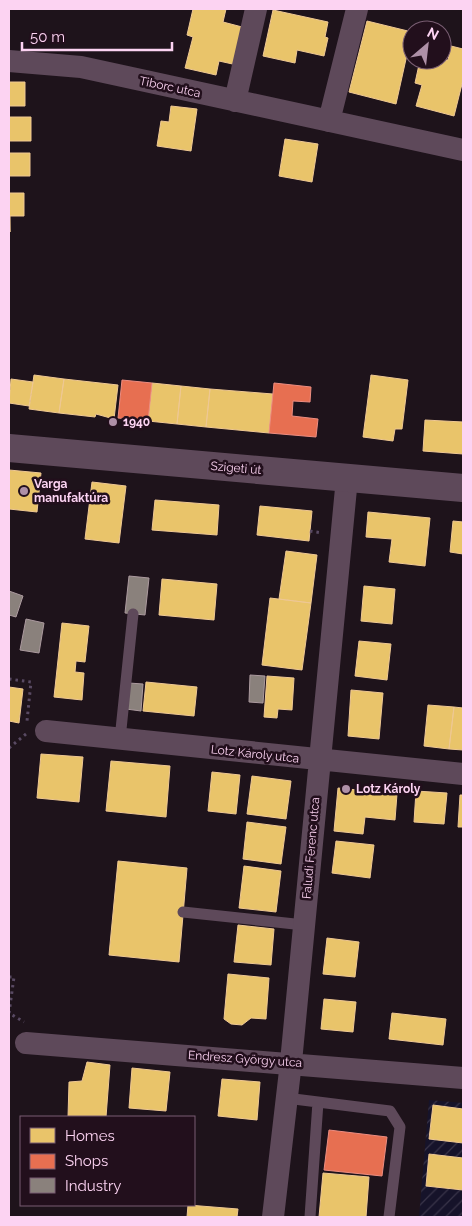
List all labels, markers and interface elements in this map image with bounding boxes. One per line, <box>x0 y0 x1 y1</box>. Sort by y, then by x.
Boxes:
scale bar <box>22 20 172 52</box>
north arrow <box>402 20 452 70</box>
text: N <box>425 24 442 43</box>
text: 50 m <box>30 28 65 46</box>
street label: Tiborc utca <box>138 74 202 100</box>
place label: 1940 <box>123 415 150 429</box>
marker: 1940 <box>107 416 119 428</box>
street label: Szigeti út <box>210 459 262 477</box>
place label: Varga manufaktúra <box>34 477 108 505</box>
marker: Varga manufaktúra <box>18 485 30 497</box>
street label: Lotz Károly utca <box>210 742 300 766</box>
place label: Lotz Károly <box>356 782 421 796</box>
marker: Lotz Károly <box>340 783 352 795</box>
street label: Faludi Ferenc utca <box>300 797 322 899</box>
street label: Endresz György utca <box>187 1048 303 1070</box>
legend <box>20 1116 195 1206</box>
text: Homes <box>65 1127 115 1145</box>
text: Shops <box>65 1152 108 1170</box>
text: Industry <box>65 1177 121 1195</box>

